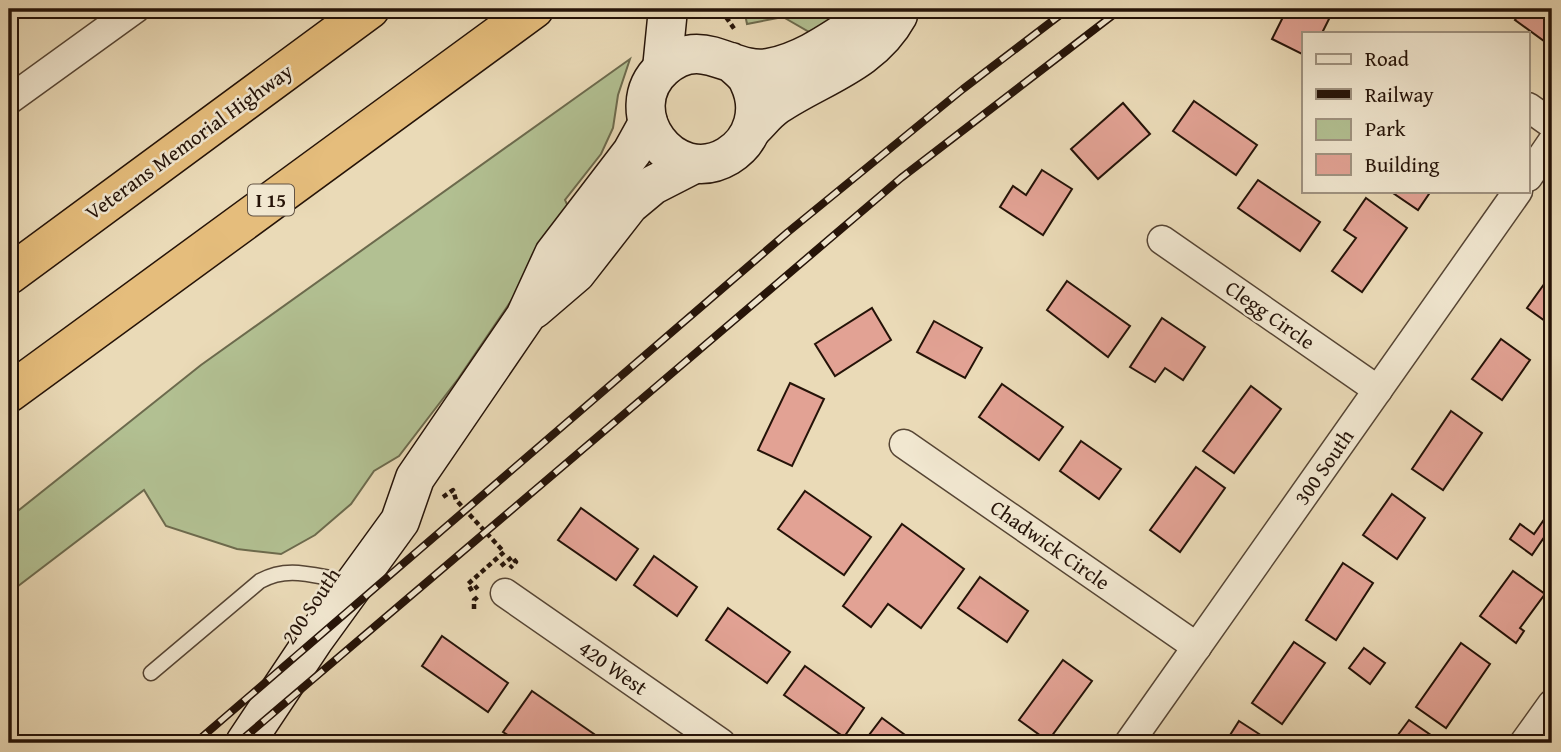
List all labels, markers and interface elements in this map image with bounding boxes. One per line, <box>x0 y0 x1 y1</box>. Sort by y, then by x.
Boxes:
legend <box>1302 32 1530 192</box>
text: Road <box>1365 43 1410 74</box>
street label: Veterans Memorial Highway <box>79 55 299 228</box>
text: Railway <box>1365 79 1434 110</box>
text: Park <box>1365 113 1406 144</box>
text: Building <box>1365 149 1440 180</box>
road number: I 15 <box>248 184 294 216</box>
street label: Clegg Circle <box>1219 272 1322 357</box>
street label: 300 South <box>1286 422 1361 511</box>
street label: Chadwick Circle <box>984 492 1117 597</box>
street label: 200 South <box>274 561 348 650</box>
street label: 420 West <box>573 633 654 703</box>

